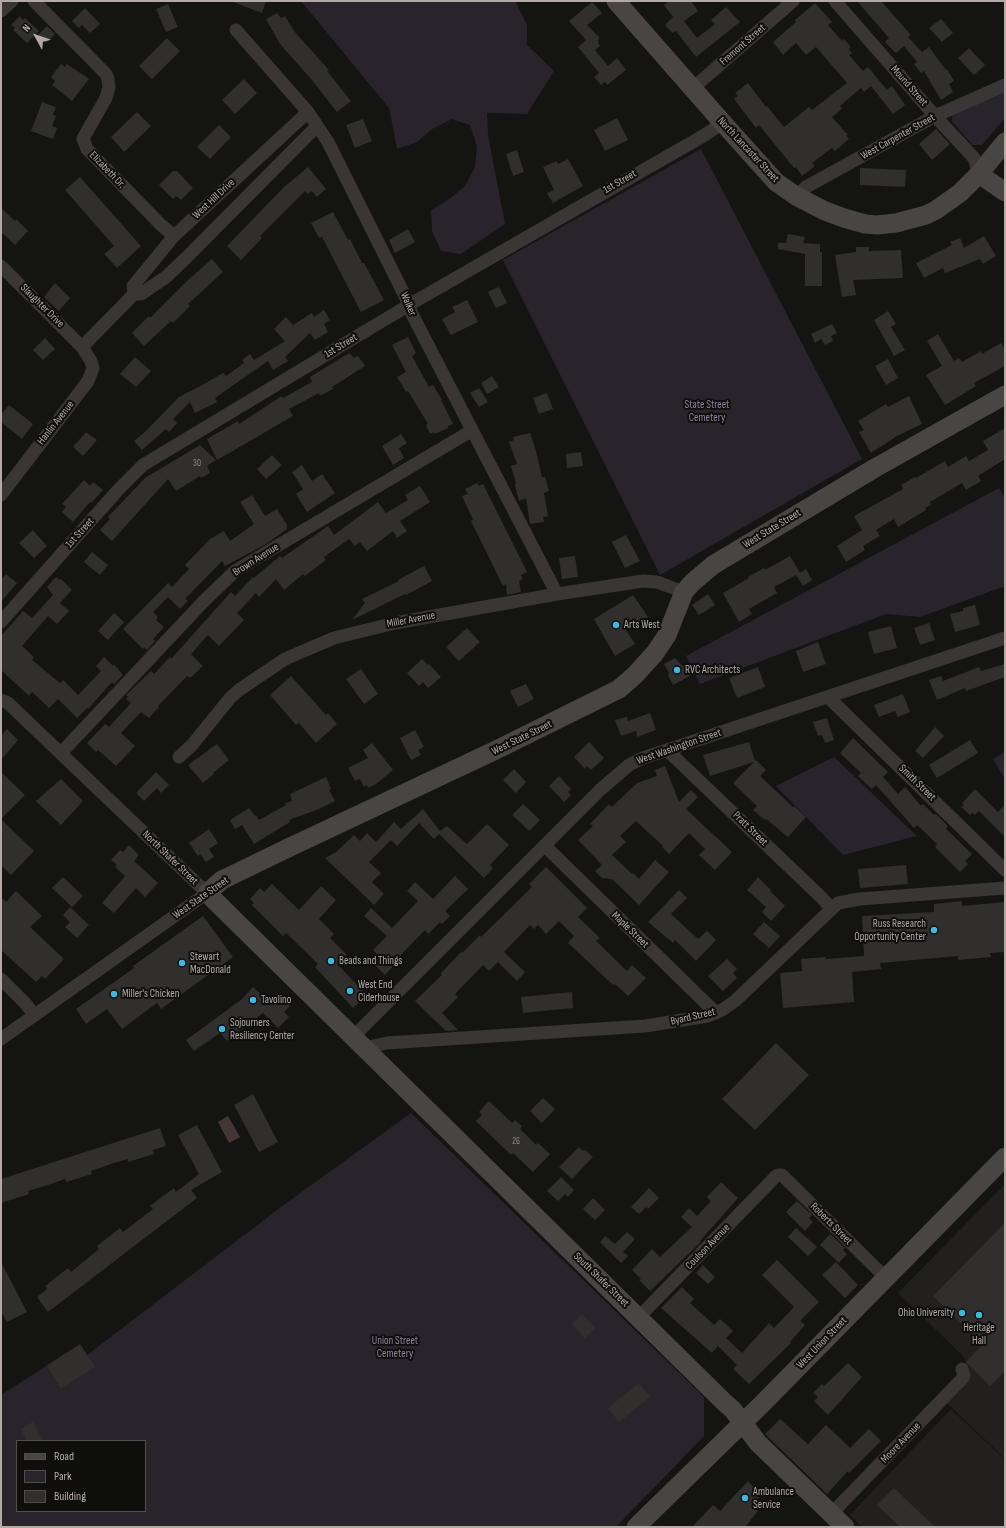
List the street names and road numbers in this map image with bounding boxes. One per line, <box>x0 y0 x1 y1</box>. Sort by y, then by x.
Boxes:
street label: Fremont Street <box>717 22 769 68</box>
street label: Mound Street <box>888 63 930 109</box>
street label: West Carpenter Street <box>859 111 937 163</box>
street label: North Lancaster Street <box>714 115 782 185</box>
street label: Elizabeth Dr. <box>86 149 128 191</box>
street label: 1st Street <box>601 167 639 197</box>
street label: West Hill Drive <box>190 176 238 222</box>
street label: Slaughter Drive <box>17 281 67 331</box>
street label: Walker <box>397 290 419 318</box>
street label: 1st Street <box>322 331 360 361</box>
street label: Hanlin Avenue <box>35 398 77 448</box>
street label: West State Street <box>741 507 803 551</box>
street label: 1st Street <box>63 515 97 551</box>
street label: Brown Avenue <box>230 541 282 579</box>
street label: Miller Avenue <box>386 609 436 631</box>
street label: West State Street <box>490 718 554 758</box>
street label: West Washington Street <box>635 726 723 768</box>
street label: Smith Street <box>896 762 938 804</box>
street label: Pratt Street <box>730 809 770 849</box>
street label: North Shafer Street <box>139 828 201 888</box>
street label: West State Street <box>170 874 232 922</box>
street label: Maple Street <box>609 909 651 951</box>
street label: Byard Street <box>669 1005 717 1029</box>
street label: Roberts Street <box>807 1200 855 1248</box>
street label: Coulson Avenue <box>683 1221 733 1273</box>
street label: South Shafer Street <box>570 1250 632 1310</box>
street label: West Union Street <box>794 1314 850 1372</box>
street label: Moore Avenue <box>878 1420 924 1466</box>

